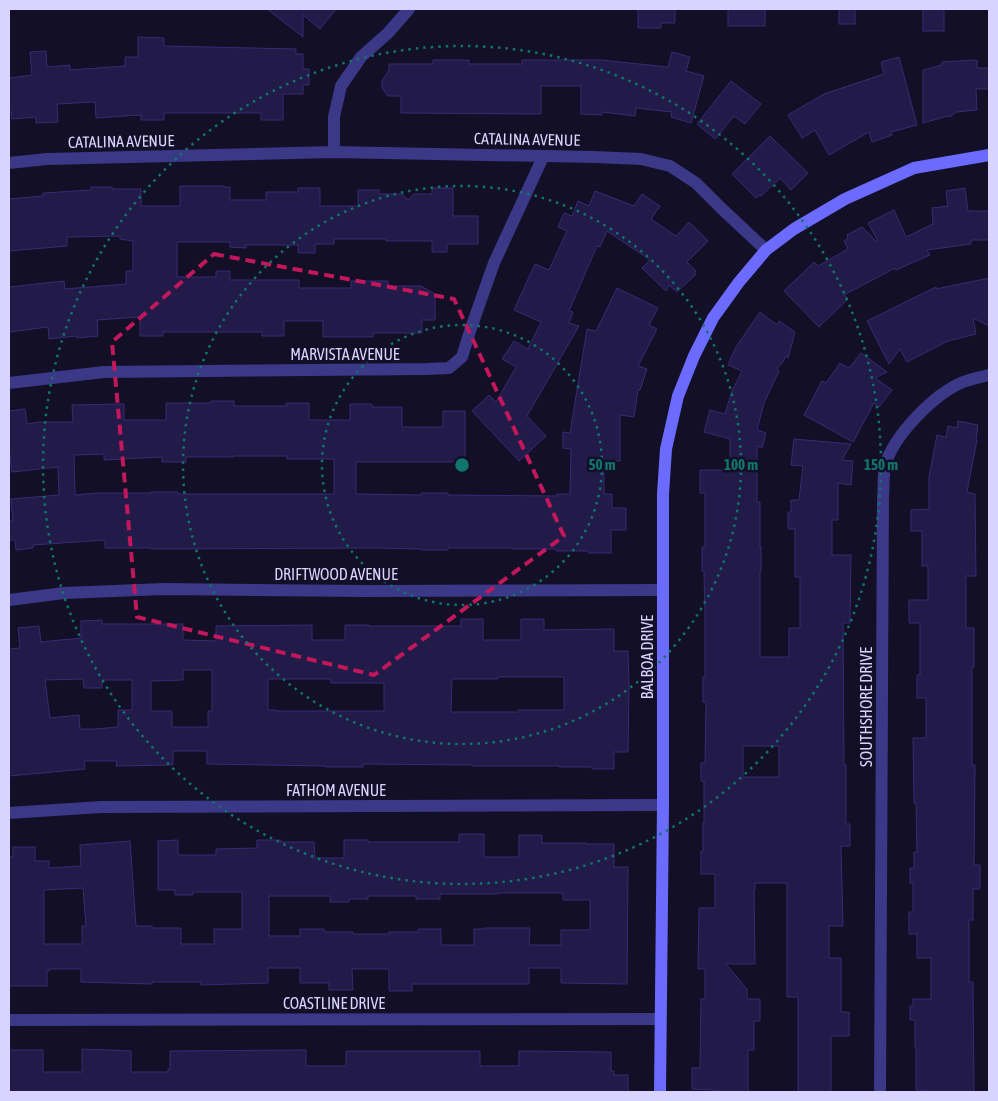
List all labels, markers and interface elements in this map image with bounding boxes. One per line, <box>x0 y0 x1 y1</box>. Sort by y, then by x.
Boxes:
street label: CATALINA AVENUE <box>474 129 580 149</box>
street label: CATALINA AVENUE <box>68 131 174 151</box>
street label: MARVISTA AVENUE <box>290 345 400 363</box>
centre of rings <box>453 456 471 474</box>
text: 50 m <box>589 456 616 473</box>
text: 100 m <box>724 456 758 473</box>
text: 150 m <box>864 456 898 473</box>
street label: DRIFTWOOD AVENUE <box>274 565 398 583</box>
street label: BALBOA DRIVE <box>638 615 656 699</box>
street label: SOUTHSHORE DRIVE <box>857 647 875 767</box>
street label: FATHOM AVENUE <box>286 781 386 799</box>
street label: COASTLINE DRIVE <box>283 994 385 1012</box>

